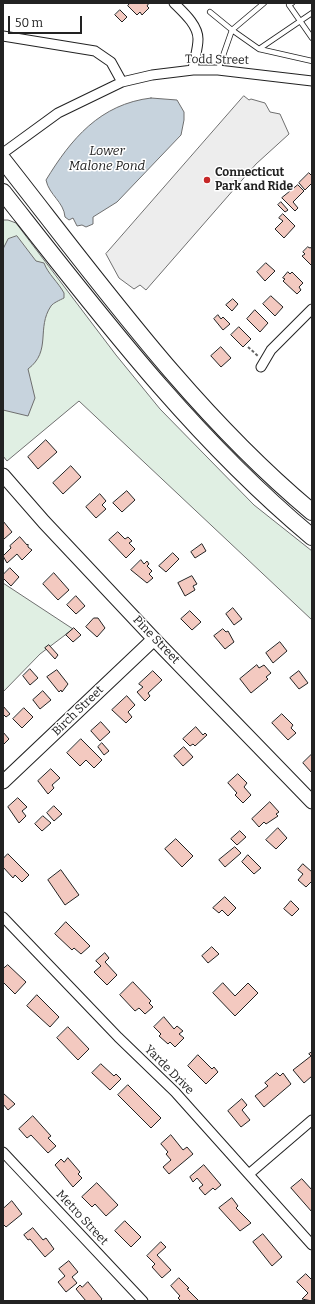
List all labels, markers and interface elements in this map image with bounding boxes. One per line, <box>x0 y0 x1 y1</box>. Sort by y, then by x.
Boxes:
scale bar <box>10 8 84 34</box>
text: 50 m <box>15 16 43 30</box>
street label: Todd Street <box>185 52 249 68</box>
water label: Lower Malone Pond <box>69 143 145 174</box>
place label: Connecticut Park and Ride <box>215 166 293 194</box>
marker: Connecticut Park and Ride <box>202 175 212 185</box>
street label: Pine Street <box>130 613 182 667</box>
street label: Birch Street <box>49 683 107 739</box>
street label: Yarde Drive <box>141 1042 197 1098</box>
street label: Metro Street <box>53 1188 111 1248</box>

